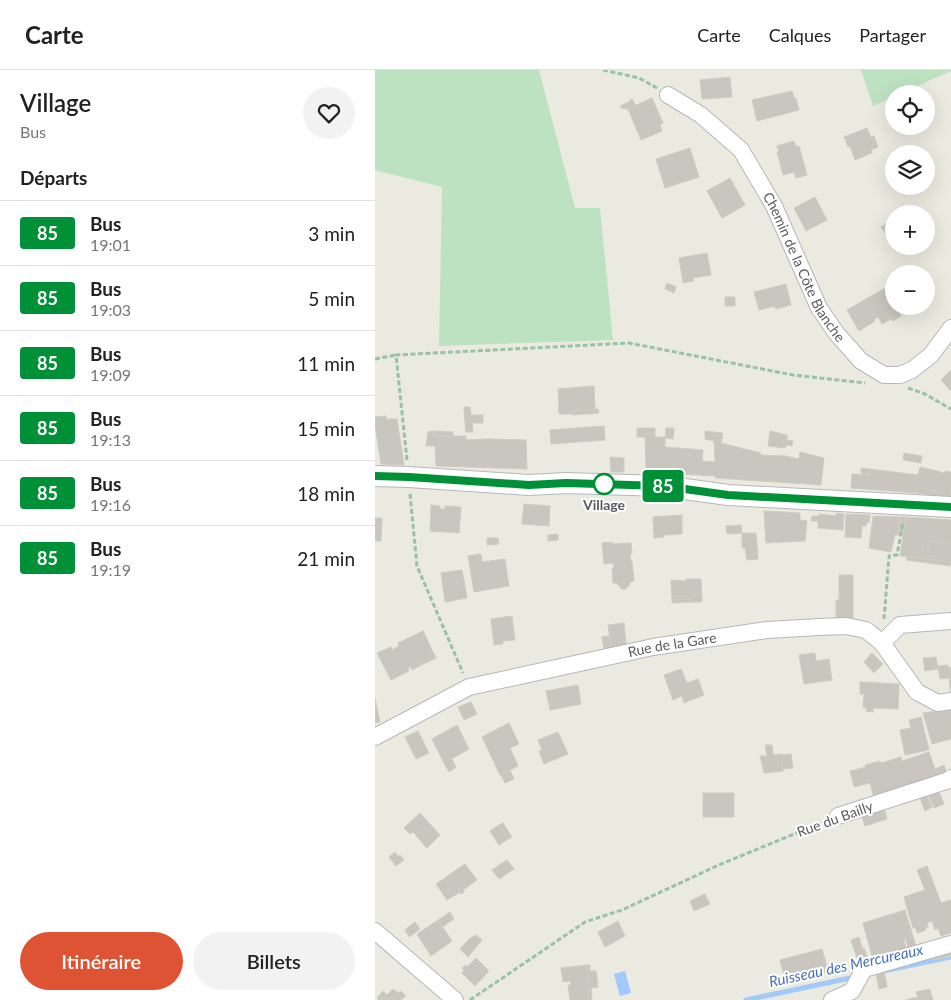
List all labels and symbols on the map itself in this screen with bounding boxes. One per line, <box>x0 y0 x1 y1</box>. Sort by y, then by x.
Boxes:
street label: Chemin de la Côte Blanche <box>760 189 849 345</box>
line badge: 85 <box>641 470 685 502</box>
marker: Village <box>593 473 615 495</box>
place label: Village <box>582 496 626 513</box>
street label: Rue de la Gare <box>626 629 717 660</box>
street label: Rue du Bailly <box>795 797 876 840</box>
water label: Ruisseau des Mercureaux <box>767 940 924 990</box>

